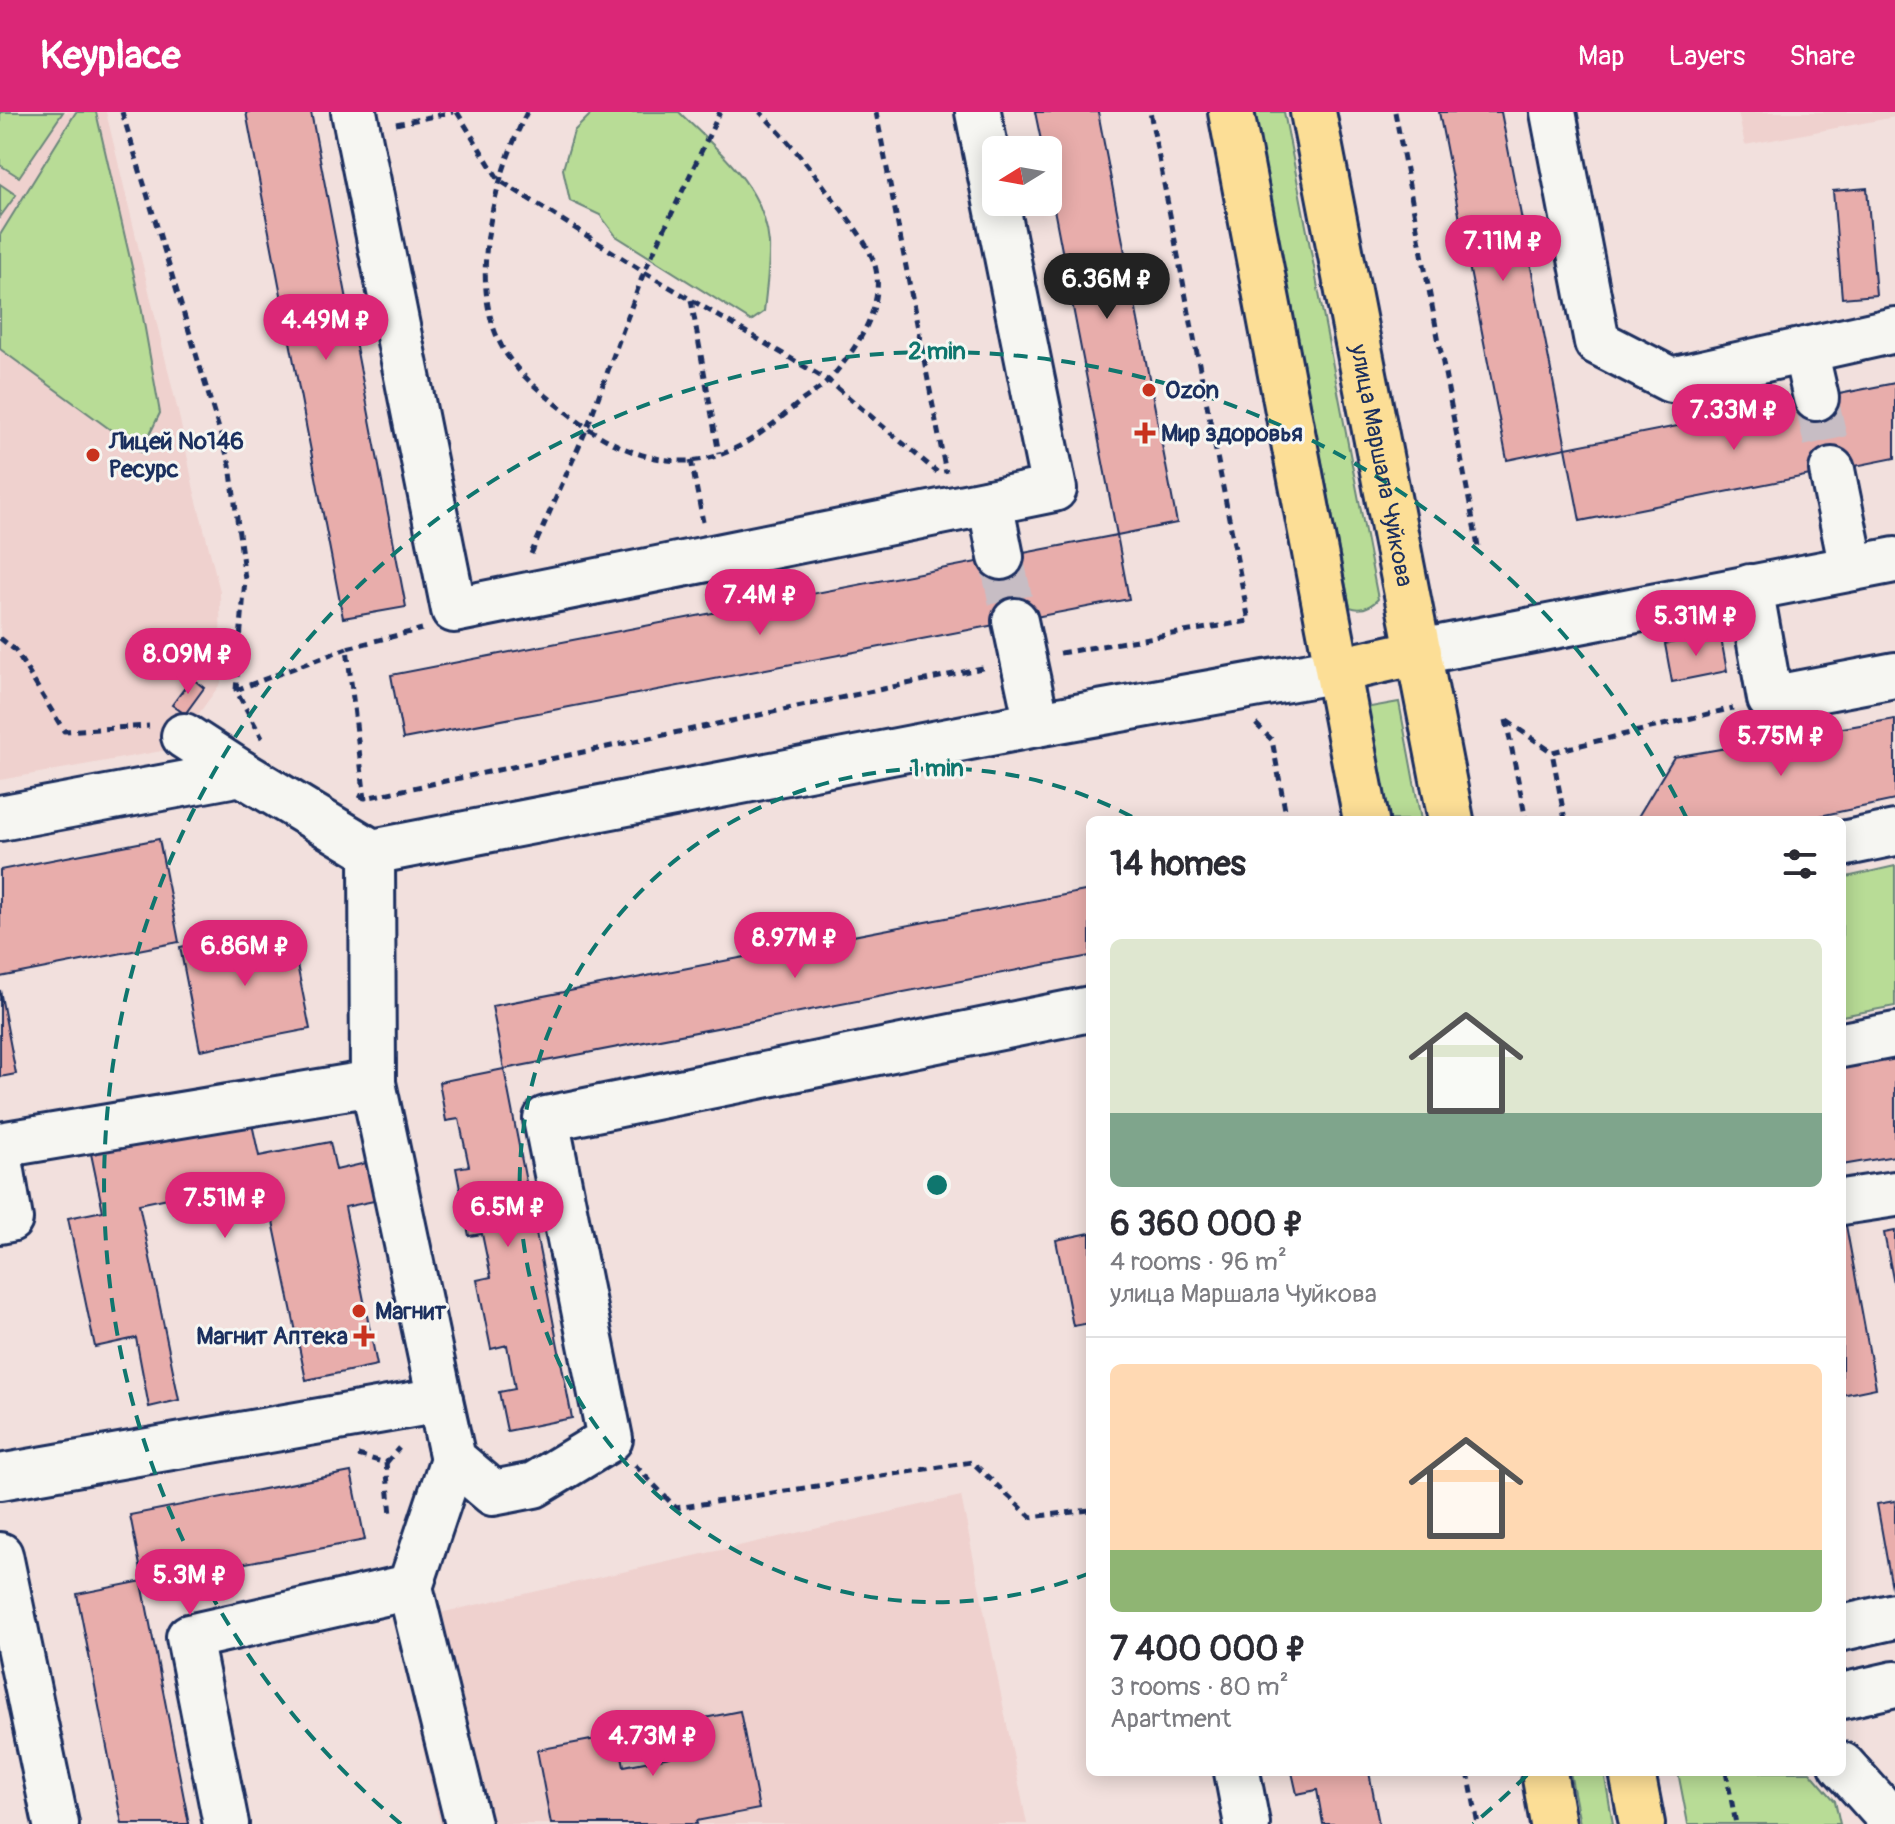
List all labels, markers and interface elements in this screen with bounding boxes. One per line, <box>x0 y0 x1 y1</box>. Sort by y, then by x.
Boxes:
text: Keyplace <box>40 32 181 80</box>
text: Map <box>1578 39 1624 74</box>
text: Layers <box>1668 39 1745 74</box>
text: Share <box>1789 39 1855 74</box>
north arrow <box>982 136 1062 216</box>
map controls <box>982 136 1062 216</box>
pin: 7.11M ₽ <box>1429 215 1577 283</box>
text: 7.11M ₽ <box>1463 225 1543 257</box>
pin: 6.36M ₽ <box>1033 253 1181 321</box>
text: 6.36M ₽ <box>1062 263 1152 295</box>
pin: 4.49M ₽ <box>252 294 400 362</box>
text: 4.49M ₽ <box>281 304 371 336</box>
text: 2 min <box>908 337 966 366</box>
street label: улица Маршала Чуйкова <box>1344 341 1420 589</box>
place label: Ozon <box>1165 376 1219 405</box>
marker: Ozon <box>1140 381 1158 399</box>
pin: 7.33M ₽ <box>1660 384 1808 452</box>
text: 7.33M ₽ <box>1690 394 1778 426</box>
place label: Мир здоровья <box>1161 419 1303 448</box>
marker: Мир здоровья <box>1136 424 1154 442</box>
place label: Лицей №146 Ресурс <box>108 427 244 484</box>
marker: Лицей №146 Ресурс <box>84 446 102 464</box>
pin: 7.4M ₽ <box>695 569 825 637</box>
text: 7.4M ₽ <box>723 579 797 611</box>
pin: 5.31M ₽ <box>1622 590 1770 658</box>
text: 5.31M ₽ <box>1654 600 1738 632</box>
pin: 8.09M ₽ <box>114 628 262 696</box>
text: 8.09M ₽ <box>143 638 233 670</box>
pin: 5.75M ₽ <box>1707 710 1855 778</box>
text: 5.75M ₽ <box>1737 720 1825 752</box>
text: 1 min <box>910 754 964 783</box>
icon: filters <box>1778 842 1822 886</box>
text: 14 homes <box>1110 843 1246 886</box>
pin: 8.97M ₽ <box>721 912 869 980</box>
pin: 6.86M ₽ <box>171 920 319 988</box>
text: 8.97M ₽ <box>752 922 838 954</box>
text: 6.86M ₽ <box>200 930 290 962</box>
icon: home <box>1394 991 1538 1135</box>
centre of rings <box>923 1171 951 1199</box>
pin: 7.51M ₽ <box>151 1172 299 1240</box>
pin: 6.5M ₽ <box>443 1181 573 1249</box>
text: 7.51M ₽ <box>183 1182 267 1214</box>
text: 6.5M ₽ <box>471 1191 545 1223</box>
text: 6 360 000 ₽ <box>1110 1203 1304 1246</box>
text: 4 rooms · 96 m² <box>1110 1246 1287 1278</box>
text: улица Маршала Чуйкова <box>1110 1278 1377 1310</box>
place label: Магнит <box>375 1297 447 1326</box>
marker: Магнит <box>350 1302 368 1320</box>
place label: Магнит Аптека <box>196 1322 348 1351</box>
marker: Магнит Аптека <box>355 1327 373 1345</box>
icon: home <box>1394 1416 1538 1560</box>
pin: 5.3M ₽ <box>125 1549 255 1617</box>
text: 5.3M ₽ <box>153 1559 227 1591</box>
text: 7 400 000 ₽ <box>1110 1628 1306 1671</box>
text: 3 rooms · 80 m² <box>1110 1671 1289 1703</box>
text: Apartment <box>1110 1703 1231 1735</box>
pin: 4.73M ₽ <box>579 1710 727 1778</box>
text: 4.73M ₽ <box>609 1720 698 1752</box>

